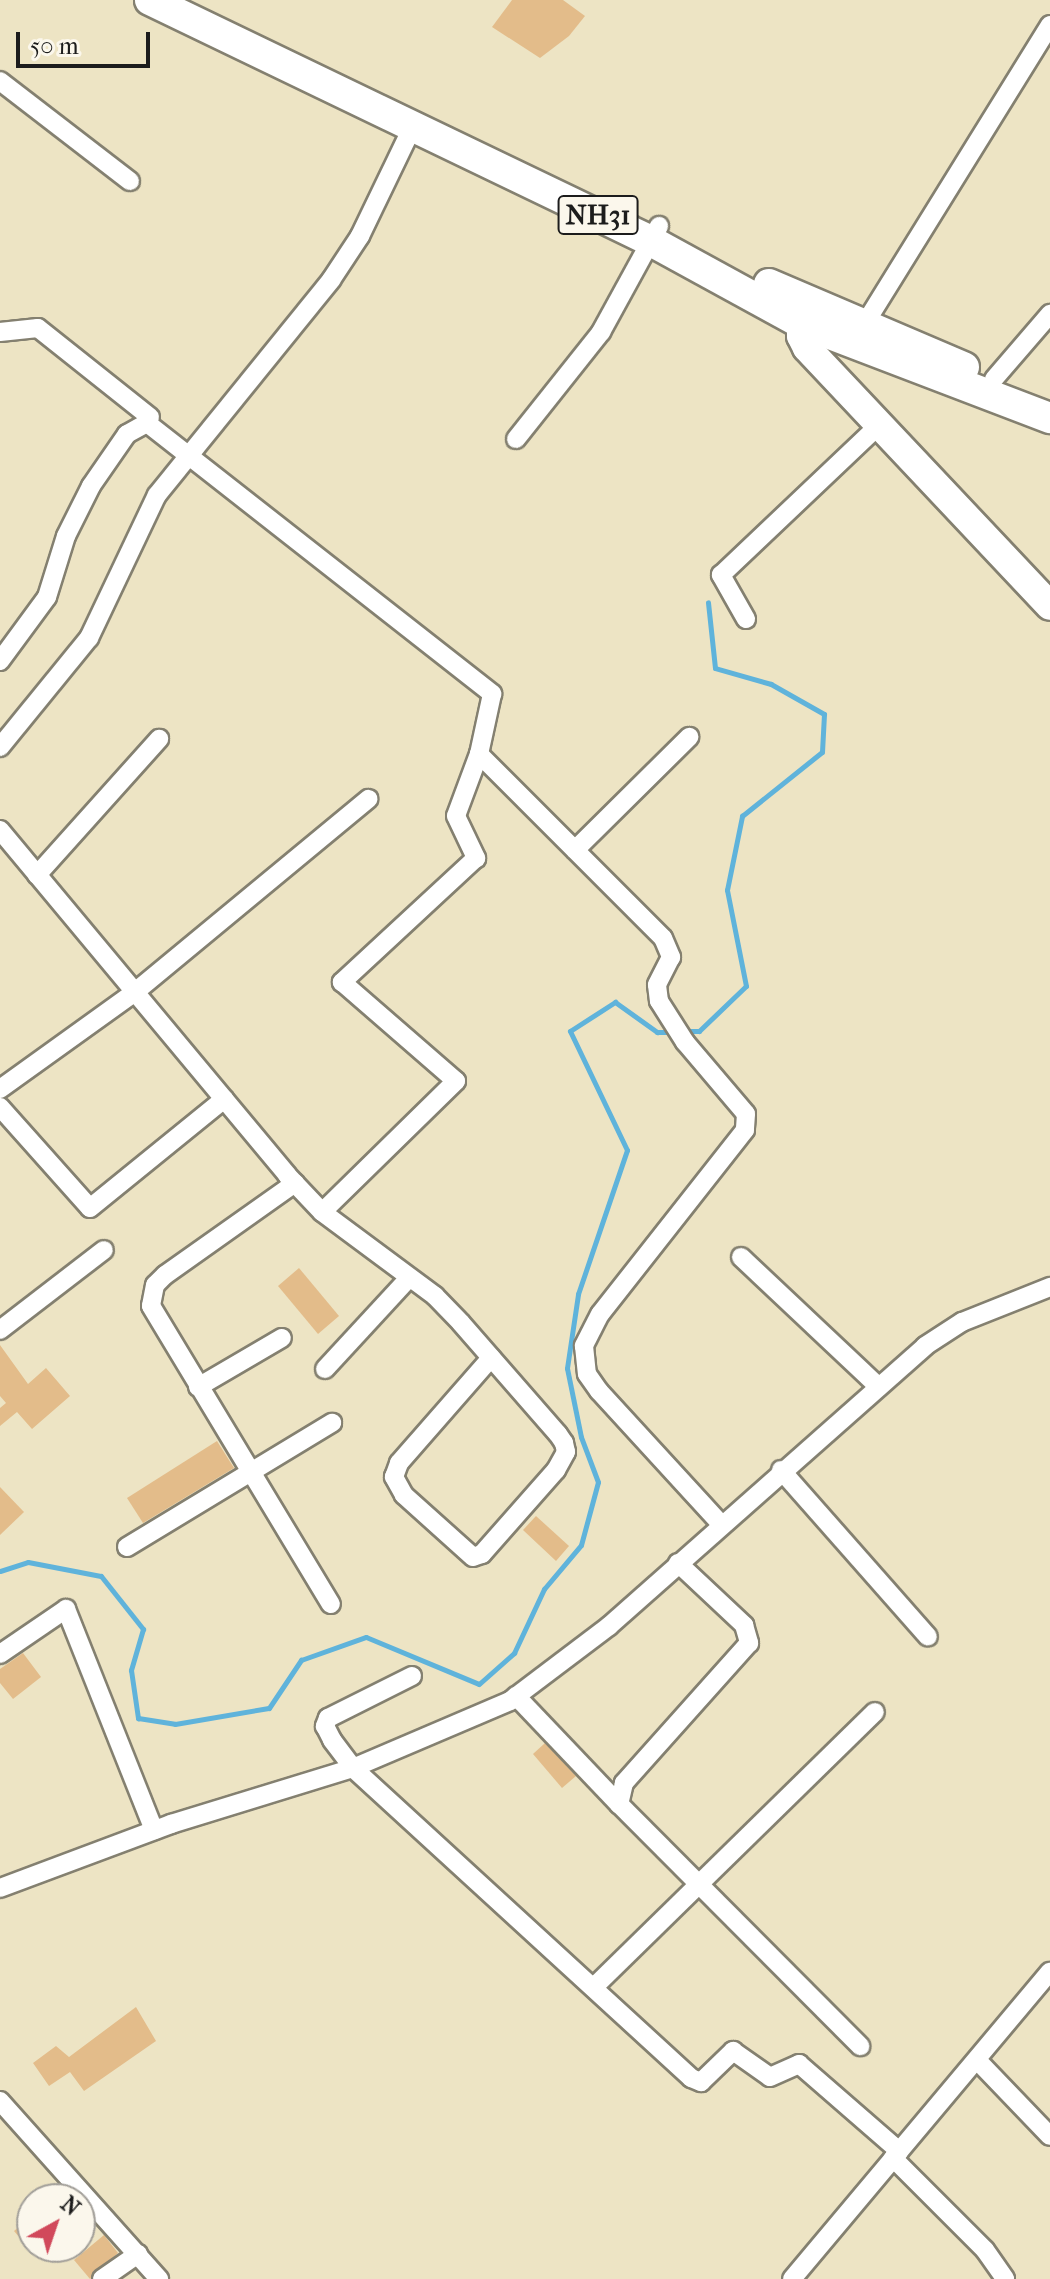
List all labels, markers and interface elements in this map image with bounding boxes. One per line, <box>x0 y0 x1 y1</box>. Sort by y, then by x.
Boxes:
scale bar <box>20 16 154 66</box>
text: 50 m <box>30 32 79 60</box>
road number: NH31 <box>556 191 640 239</box>
north arrow <box>16 2183 96 2263</box>
text: N <box>55 2191 85 2221</box>

